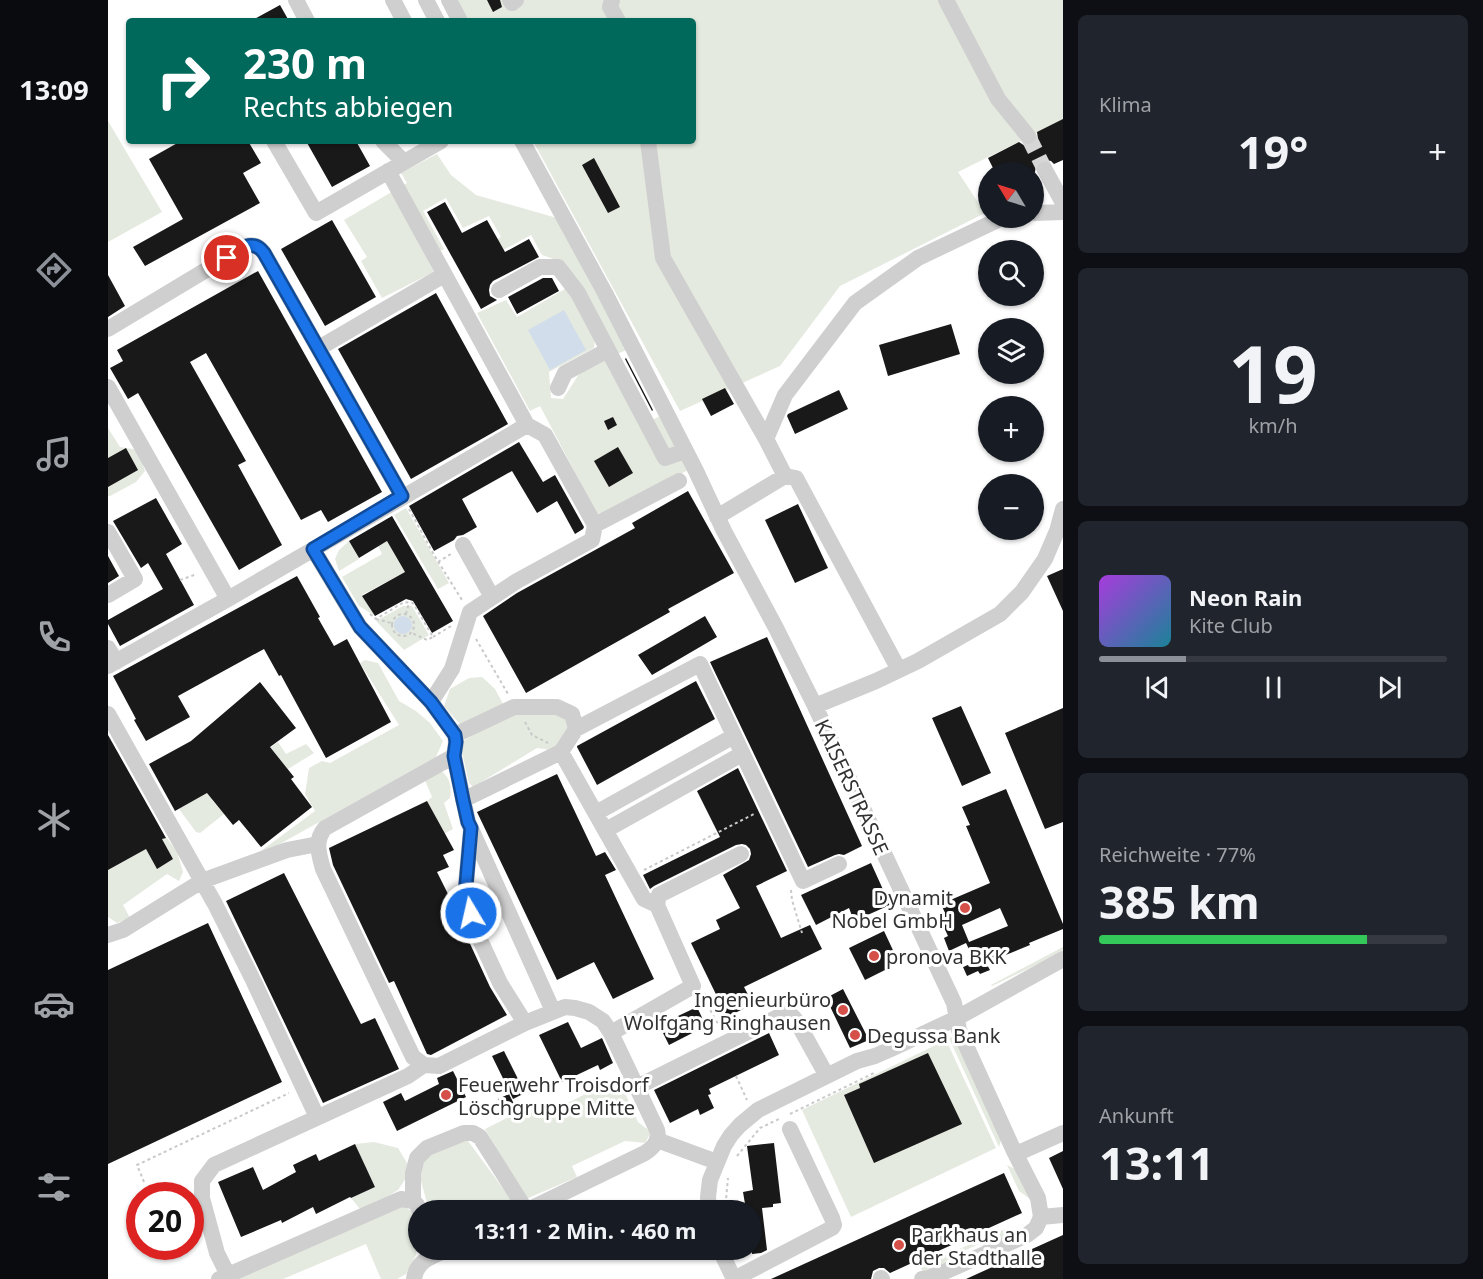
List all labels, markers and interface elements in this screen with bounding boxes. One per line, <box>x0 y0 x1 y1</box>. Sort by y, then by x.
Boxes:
text: 230 m <box>243 34 367 91</box>
icon: right <box>144 42 222 120</box>
text: 13:09 <box>19 71 89 108</box>
text: Rechts abbiegen <box>243 88 453 125</box>
text: Klima <box>1099 91 1152 118</box>
text: 19° <box>1238 121 1308 182</box>
text: − <box>1099 129 1118 174</box>
text: + <box>1428 129 1447 174</box>
north arrow <box>978 162 1044 228</box>
map controls <box>978 162 1044 540</box>
pin <box>201 232 252 283</box>
button: search <box>978 240 1044 306</box>
icon: arrive <box>210 241 243 274</box>
icon: directions <box>33 249 75 291</box>
button: layers <box>978 318 1044 384</box>
text: 19 <box>1228 320 1318 426</box>
button: + <box>978 396 1044 462</box>
text: km/h <box>1248 412 1298 439</box>
icon: music <box>33 433 75 475</box>
button: − <box>978 474 1044 540</box>
text: Neon Rain <box>1189 582 1302 612</box>
text: Kite Club <box>1189 612 1273 639</box>
icon: phone <box>33 616 75 658</box>
icon: previous <box>1141 671 1174 704</box>
icon: pause <box>1257 671 1290 704</box>
icon: next <box>1373 671 1406 704</box>
street label: KAISERSTRASSE <box>809 715 895 859</box>
icon: climate <box>33 799 75 841</box>
text: Reichweite · 77% <box>1099 841 1256 868</box>
text: 385 km <box>1099 871 1260 932</box>
position arrow <box>439 881 503 945</box>
place label: Dynamit Nobel GmbH <box>831 884 953 934</box>
marker: Dynamit Nobel GmbH <box>958 901 972 915</box>
place label: pronova BKK <box>886 943 1007 970</box>
marker: pronova BKK <box>867 949 881 963</box>
icon: car <box>33 983 75 1025</box>
place label: Ingenieurbüro Wolfgang Ringhausen <box>624 986 831 1036</box>
marker: Ingenieurbüro Wolfgang Ringhausen <box>836 1003 850 1017</box>
place label: Degussa Bank <box>867 1022 1001 1049</box>
marker: Degussa Bank <box>848 1028 862 1042</box>
place label: Feuerwehr Troisdorf Löschgruppe Mitte <box>458 1071 650 1121</box>
marker: Feuerwehr Troisdorf Löschgruppe Mitte <box>439 1088 453 1102</box>
text: Ankunft <box>1099 1102 1174 1129</box>
text: 13:11 <box>1099 1132 1215 1193</box>
icon: filters <box>33 1166 75 1208</box>
speed limit sign: 20 <box>126 1182 204 1260</box>
text: 13:11 · 2 Min. · 460 m <box>474 1215 696 1245</box>
place label: Parkhaus an der Stadthalle <box>911 1221 1042 1271</box>
marker: Parkhaus an der Stadthalle <box>892 1238 906 1252</box>

